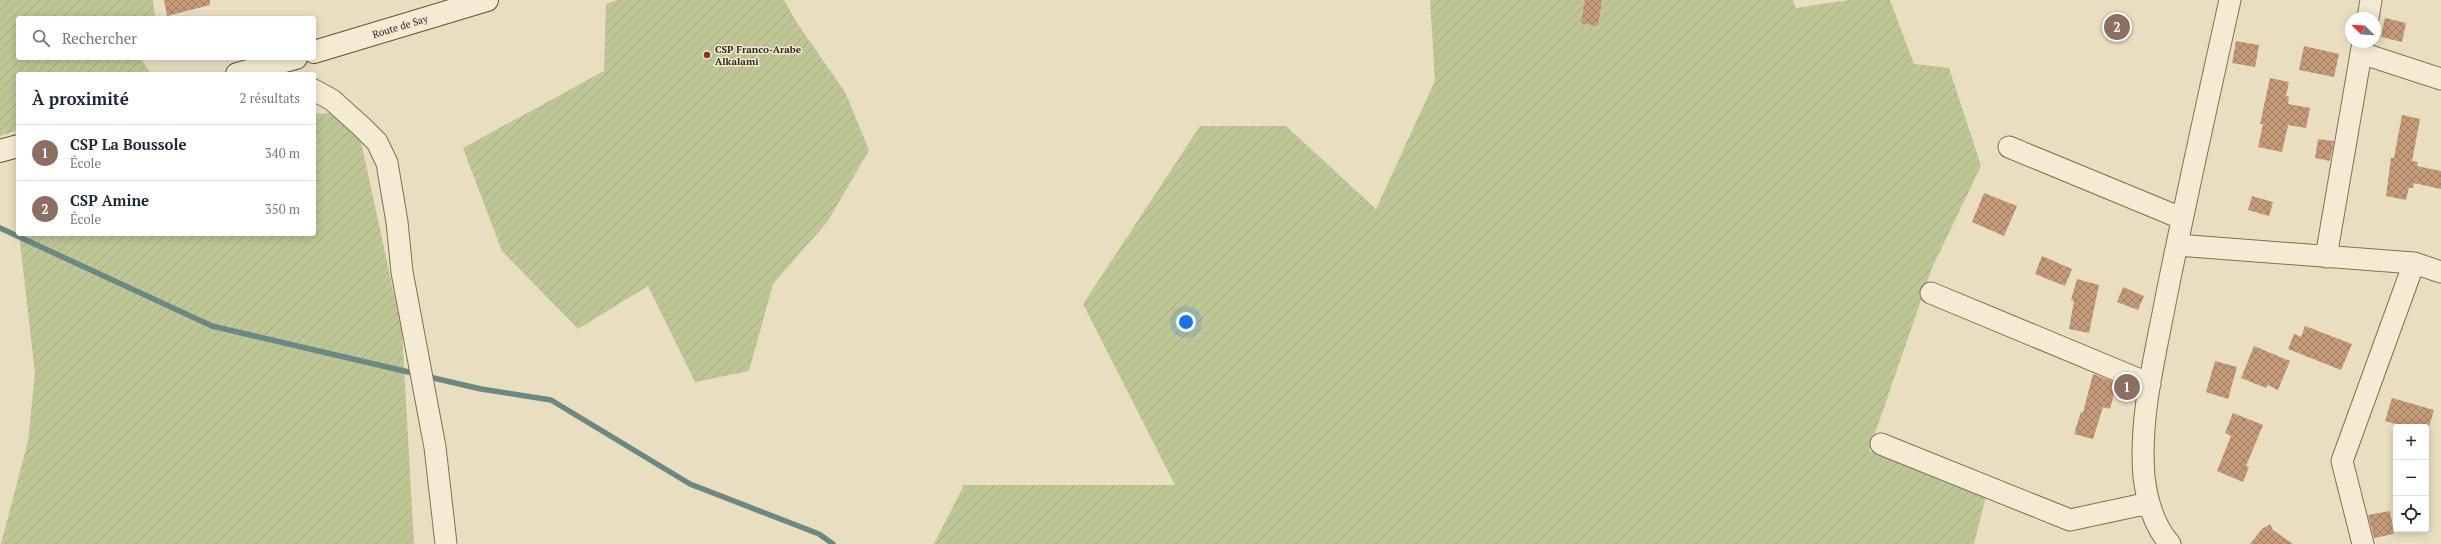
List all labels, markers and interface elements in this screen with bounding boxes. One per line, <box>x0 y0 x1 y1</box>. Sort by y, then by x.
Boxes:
street label: Route de Say <box>371 12 430 41</box>
pin: 2 <box>2104 12 2130 42</box>
north arrow <box>2345 12 2381 48</box>
search box <box>16 16 316 60</box>
icon: search <box>30 27 52 49</box>
text: Rechercher <box>62 28 137 48</box>
place label: CSP Franco-Arabe Alkalami <box>715 43 802 68</box>
marker: CSP Franco-Arabe Alkalami <box>702 50 712 60</box>
text: À proximité <box>32 87 129 110</box>
text: 2 résultats <box>240 89 300 107</box>
text: CSP La Boussole <box>70 134 186 154</box>
text: 1 <box>41 144 49 162</box>
text: 340 m <box>265 144 300 162</box>
text: École <box>70 154 101 172</box>
text: CSP Amine <box>70 190 149 210</box>
text: 2 <box>41 200 49 218</box>
text: 350 m <box>265 200 300 218</box>
text: École <box>70 210 101 228</box>
your location <box>1176 312 1196 332</box>
pin: 1 <box>2114 372 2140 402</box>
map controls <box>2393 424 2429 532</box>
button: + <box>2393 424 2429 460</box>
button: − <box>2393 460 2429 496</box>
button: locate <box>2393 496 2429 532</box>

